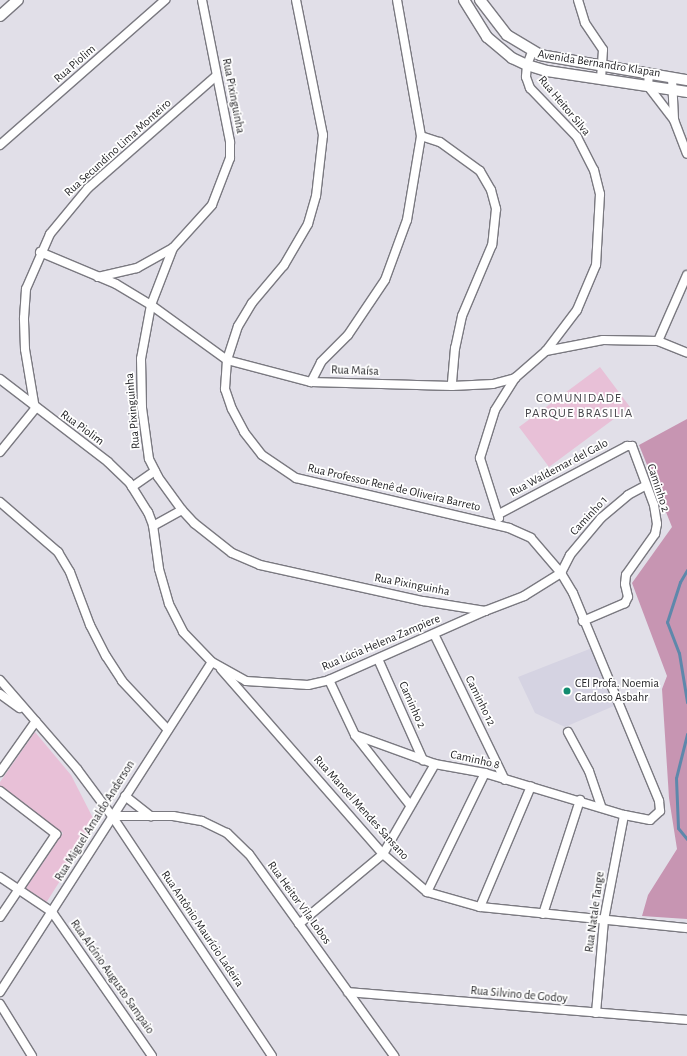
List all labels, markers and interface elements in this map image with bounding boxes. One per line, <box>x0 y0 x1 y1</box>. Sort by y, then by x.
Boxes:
street label: Rua Piolim <box>51 42 99 86</box>
street label: Avenida Bernandro Klapan <box>537 47 661 81</box>
street label: Rua Pixinguinha <box>219 57 247 135</box>
street label: Rua Heitor Silva <box>535 73 593 139</box>
street label: Rua Secundino Lima Monteiro <box>62 96 174 200</box>
street label: Rua Maísa <box>331 363 379 379</box>
street label: Rua Pixinguinha <box>122 372 144 450</box>
district label: COMUNIDADE PARQUE BRASILIA <box>525 392 633 423</box>
street label: Rua Piolim <box>57 407 107 449</box>
street label: Rua Waldemar del Galo <box>507 436 611 500</box>
street label: Rua Professor Renê de Oliveira Barreto <box>306 461 482 515</box>
street label: Caminho 2 <box>643 462 673 514</box>
street label: Caminho 1 <box>567 493 611 539</box>
street label: Rua Pixinguinha <box>373 571 451 599</box>
street label: Rua Lúcia Helena Zampiere <box>320 612 442 674</box>
street label: Caminho 12 <box>462 674 498 728</box>
place label: CEI Profa. Noemia Cardoso Asbahr <box>575 677 659 705</box>
street label: Caminho 2 <box>395 679 429 731</box>
marker: CEI Profa. Noemia Cardoso Asbahr <box>562 686 572 696</box>
street label: Caminho 8 <box>449 747 501 773</box>
street label: Rua Manoel Mendes Sansano <box>310 753 412 863</box>
street label: Rua Miguel Arnaldo Anderson <box>52 758 138 884</box>
street label: Rua Heitor Vila Lobos <box>264 859 334 947</box>
street label: Rua Antônio Maurício Ladeira <box>158 868 246 990</box>
street label: Rua Natale Tange <box>582 871 608 953</box>
street label: Rua Alcínio Augusto Sampaio <box>67 917 157 1037</box>
street label: Rua Silvino de Godoy <box>470 984 568 1006</box>

